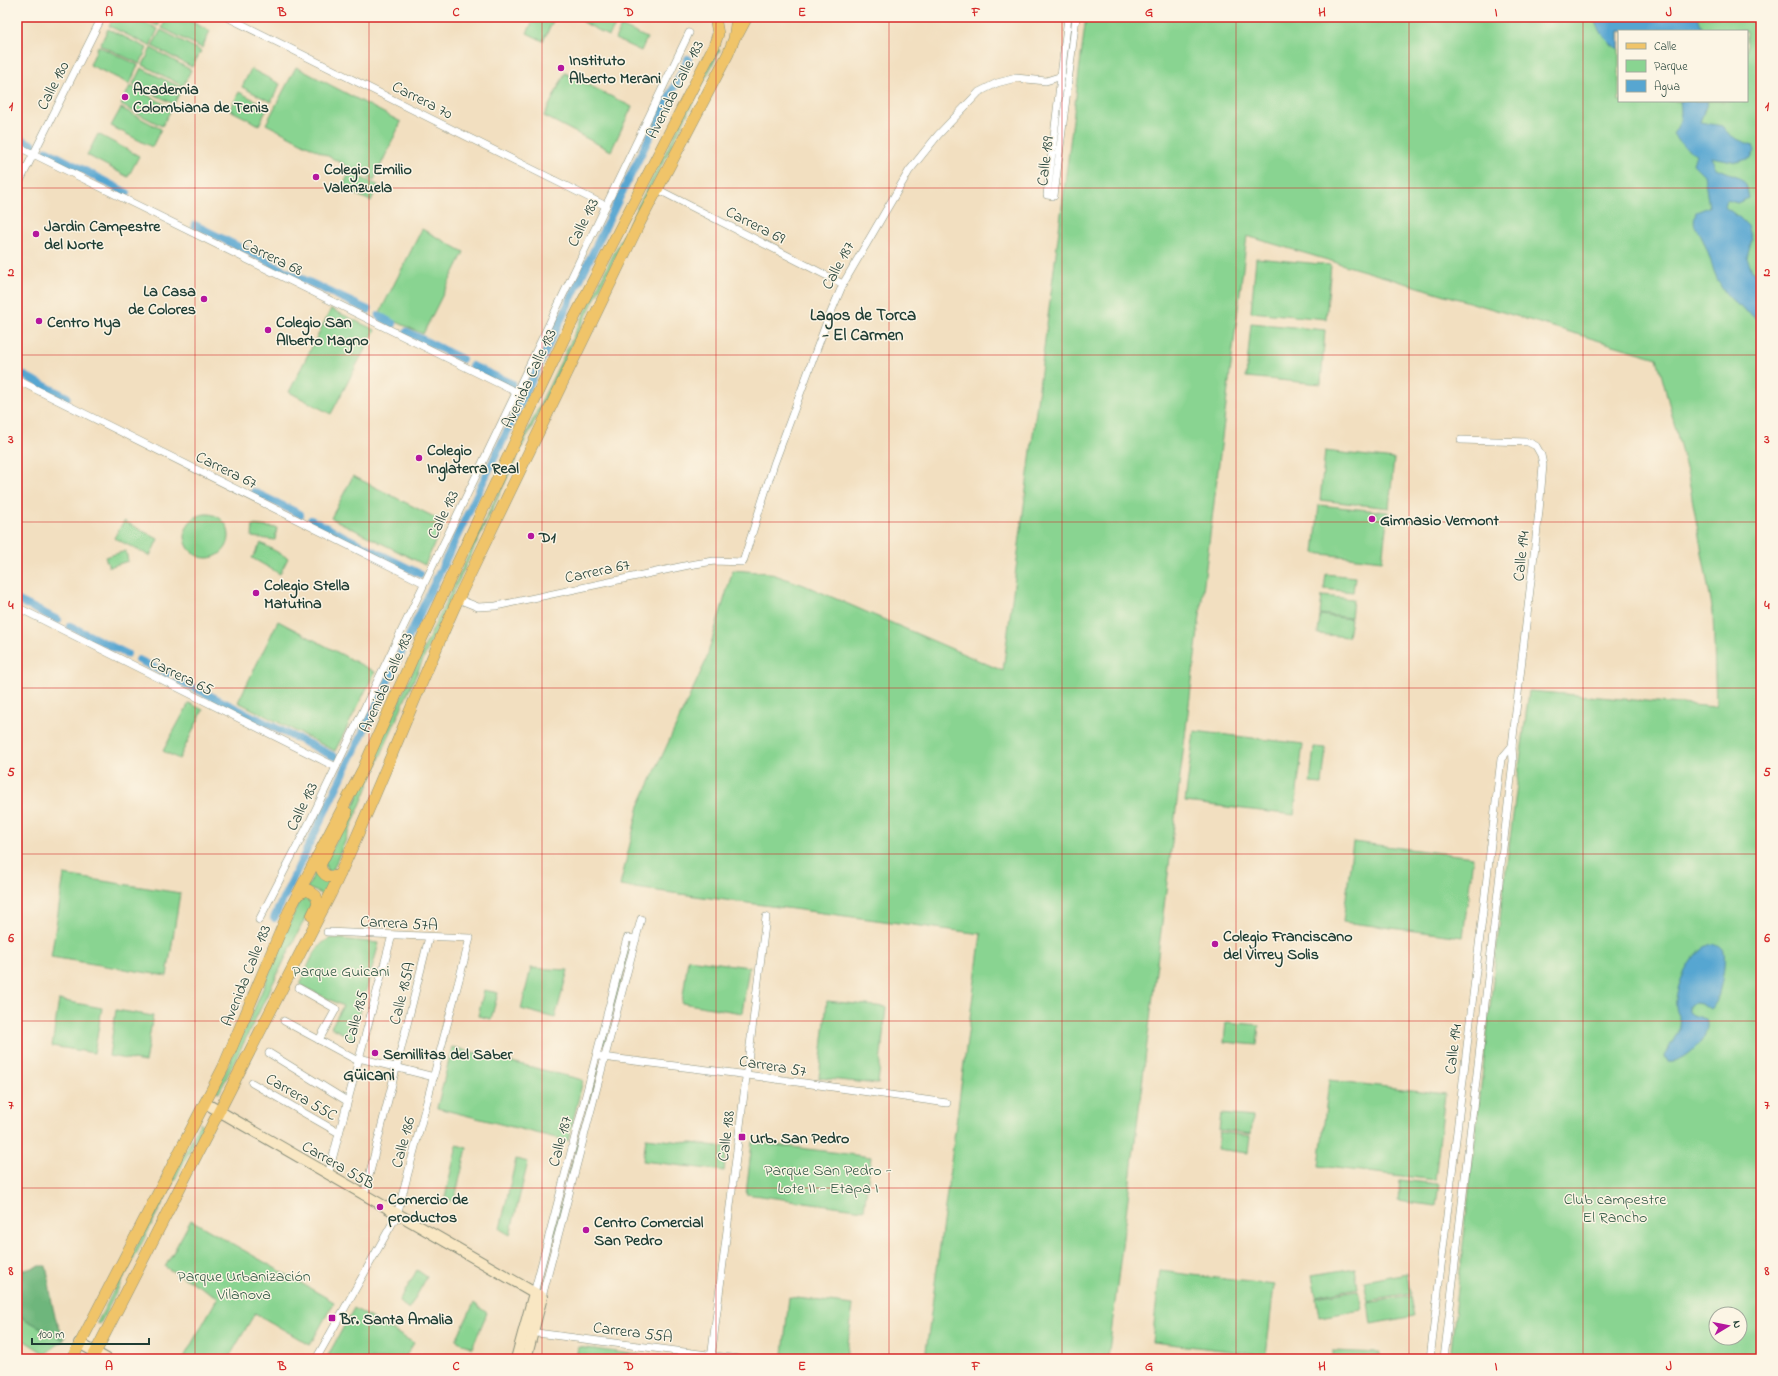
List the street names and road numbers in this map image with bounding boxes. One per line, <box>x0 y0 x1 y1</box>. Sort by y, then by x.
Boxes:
street label: Avenida Calle 183 <box>641 36 711 143</box>
street label: Calle 180 <box>31 57 76 115</box>
street label: Carrera 70 <box>387 75 457 126</box>
street label: Calle 189 <box>1031 135 1061 187</box>
street label: Calle 183 <box>562 194 606 251</box>
street label: Carrera 69 <box>721 201 789 251</box>
street label: Carrera 68 <box>238 233 307 283</box>
street label: Calle 187 <box>816 237 862 294</box>
street label: Avenida Calle 183 <box>496 325 563 433</box>
street label: Carrera 67 <box>191 446 261 496</box>
street label: Calle 183 <box>422 486 466 543</box>
street label: Calle 194 <box>1507 529 1537 583</box>
street label: Carrera 67 <box>563 553 632 591</box>
street label: Avenida Calle 183 <box>354 629 420 737</box>
street label: Carrera 65 <box>145 651 217 703</box>
street label: Calle 183 <box>281 778 325 835</box>
street label: Carrera 57A <box>359 910 438 938</box>
street label: Avenida Calle 183 <box>216 921 278 1030</box>
street label: Calle 185A <box>384 959 422 1027</box>
street label: Calle 185 <box>338 988 376 1047</box>
street label: Calle 194 <box>1439 1022 1469 1076</box>
street label: Carrera 57 <box>737 1050 808 1084</box>
street label: Carrera 55C <box>261 1068 341 1128</box>
street label: Calle 188 <box>712 1109 742 1163</box>
street label: Calle 187 <box>543 1113 579 1170</box>
street label: Calle 186 <box>386 1114 422 1171</box>
street label: Carrera 55B <box>297 1135 379 1197</box>
street label: Carrera 55A <box>591 1316 674 1350</box>

